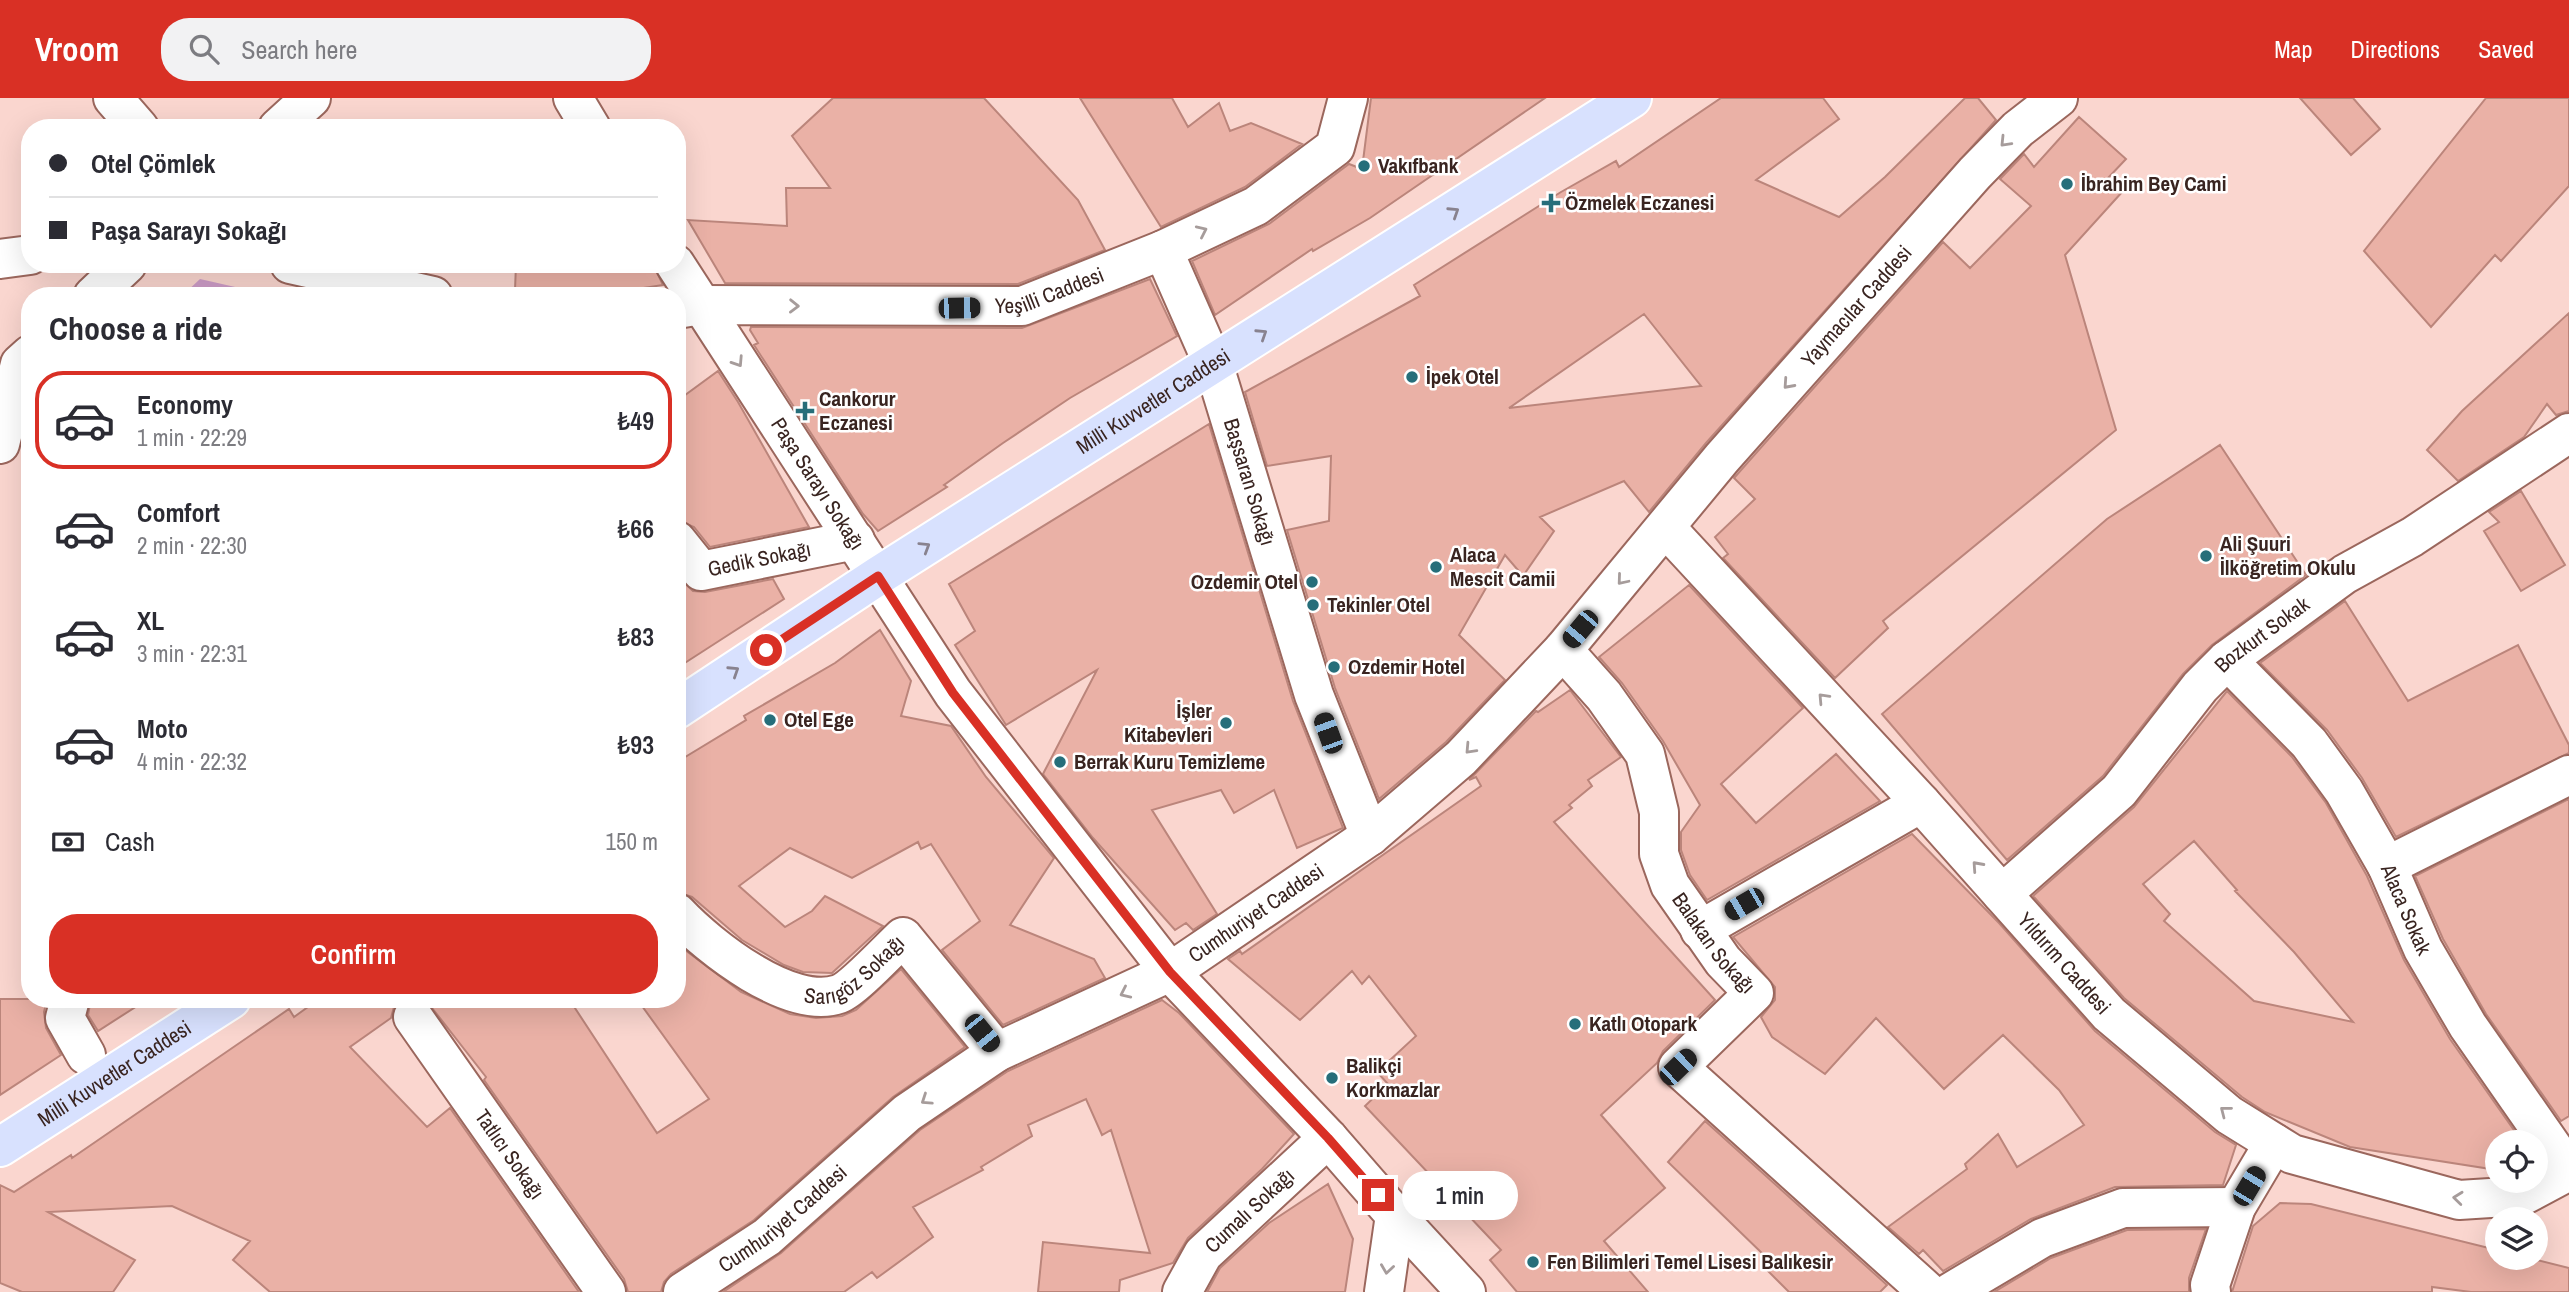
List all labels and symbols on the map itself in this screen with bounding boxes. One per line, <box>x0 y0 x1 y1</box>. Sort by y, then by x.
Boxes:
one-way arrow <box>2001 133 2014 146</box>
place label: Vakıfbank <box>1378 151 1459 180</box>
marker: Vakıfbank <box>1356 158 1372 174</box>
place label: İbrahim Bey Cami <box>2081 169 2226 198</box>
marker: İbrahim Bey Cami <box>2059 176 2075 192</box>
place label: Özmelek Eczanesi <box>1565 188 1714 217</box>
marker: Özmelek Eczanesi <box>1543 195 1559 211</box>
one-way arrow <box>1446 207 1459 220</box>
one-way arrow <box>1195 226 1207 240</box>
street label: Yaymacılar Caddesi <box>1794 239 1918 373</box>
street label: Yeşilli Caddesi <box>994 260 1108 320</box>
car <box>938 297 981 319</box>
one-way arrow <box>789 298 799 314</box>
one-way arrow <box>1255 330 1268 343</box>
street label: Milli Kuvvetler Caddesi <box>1070 341 1236 461</box>
one-way arrow <box>730 355 743 368</box>
place label: İpek Otel <box>1426 362 1499 391</box>
marker: İpek Otel <box>1404 369 1420 385</box>
one-way arrow <box>1784 376 1796 389</box>
place label: Cankorur Eczanesi <box>819 384 896 437</box>
marker: Cankorur Eczanesi <box>797 403 813 419</box>
street label: Paşa Sarayı Sokağı <box>764 412 871 555</box>
street label: Başsaran Sokağı <box>1217 415 1283 549</box>
place label: Ali Şuuri İlköğretim Okulu <box>2220 529 2356 582</box>
street label: Gedik Sokağı <box>705 534 813 583</box>
place label: Alaca Mescit Camii <box>1450 540 1555 593</box>
one-way arrow <box>917 543 930 556</box>
marker: Ali Şuuri İlköğretim Okulu <box>2198 548 2214 564</box>
marker: Alaca Mescit Camii <box>1428 559 1444 575</box>
place label: Ozdemir Otel <box>1191 567 1298 596</box>
one-way arrow <box>1618 571 1630 584</box>
marker: Ozdemir Otel <box>1304 574 1320 590</box>
place label: Tekinler Otel <box>1327 590 1430 619</box>
street label: Bozkurt Sokak <box>2208 590 2315 679</box>
marker: Tekinler Otel <box>1305 597 1321 613</box>
car <box>1559 606 1602 652</box>
route start <box>750 634 782 666</box>
place label: Ozdemir Hotel <box>1348 652 1465 681</box>
marker: Ozdemir Hotel <box>1326 659 1342 675</box>
one-way arrow <box>726 667 739 680</box>
one-way arrow <box>1819 693 1832 706</box>
place label: İşler Kitabevleri <box>1124 696 1212 749</box>
place label: Otel Ege <box>784 705 854 734</box>
car <box>1311 710 1346 756</box>
marker: Otel Ege <box>762 712 778 728</box>
marker: İşler Kitabevleri <box>1218 715 1234 731</box>
one-way arrow <box>1465 740 1478 753</box>
place label: Berrak Kuru Temizleme <box>1074 747 1265 776</box>
marker: Berrak Kuru Temizleme <box>1052 754 1068 770</box>
street label: Cumhuriyet Caddesi <box>1182 857 1329 969</box>
street label: Alaca Sokak <box>2374 859 2439 961</box>
one-way arrow <box>1973 861 1985 874</box>
car <box>1721 884 1768 924</box>
street label: Balakan Sokağı <box>1666 887 1762 1000</box>
street label: Yıldırım Caddesi <box>2011 906 2118 1020</box>
street label: Sarıgöz Sokağı <box>802 928 911 1011</box>
one-way arrow <box>1120 984 1133 998</box>
place label: Katlı Otopark <box>1589 1009 1698 1038</box>
car <box>961 1010 1004 1056</box>
street label: Milli Kuvvetler Caddesi <box>32 1013 197 1133</box>
marker: Katlı Otopark <box>1567 1016 1583 1032</box>
car <box>1656 1045 1701 1089</box>
place label: Balikçi Korkmazlar <box>1346 1051 1440 1104</box>
marker: Balikçi Korkmazlar <box>1324 1070 1340 1086</box>
one-way arrow <box>921 1092 934 1105</box>
street label: Tatlıcı Sokağı <box>468 1103 552 1205</box>
one-way arrow <box>2220 1107 2233 1120</box>
street label: Cumhuriyet Caddesi <box>712 1158 853 1279</box>
street label: Cumalı Sokağı <box>1198 1161 1301 1259</box>
car <box>2230 1163 2269 1209</box>
callout: 1 min <box>1402 1170 1518 1220</box>
route end <box>1362 1179 1394 1211</box>
one-way arrow <box>2452 1191 2463 1206</box>
place label: Fen Bilimleri Temel Lisesi Balıkesir <box>1547 1247 1833 1276</box>
marker: Fen Bilimleri Temel Lisesi Balıkesir <box>1525 1254 1541 1270</box>
one-way arrow <box>1380 1263 1395 1275</box>

